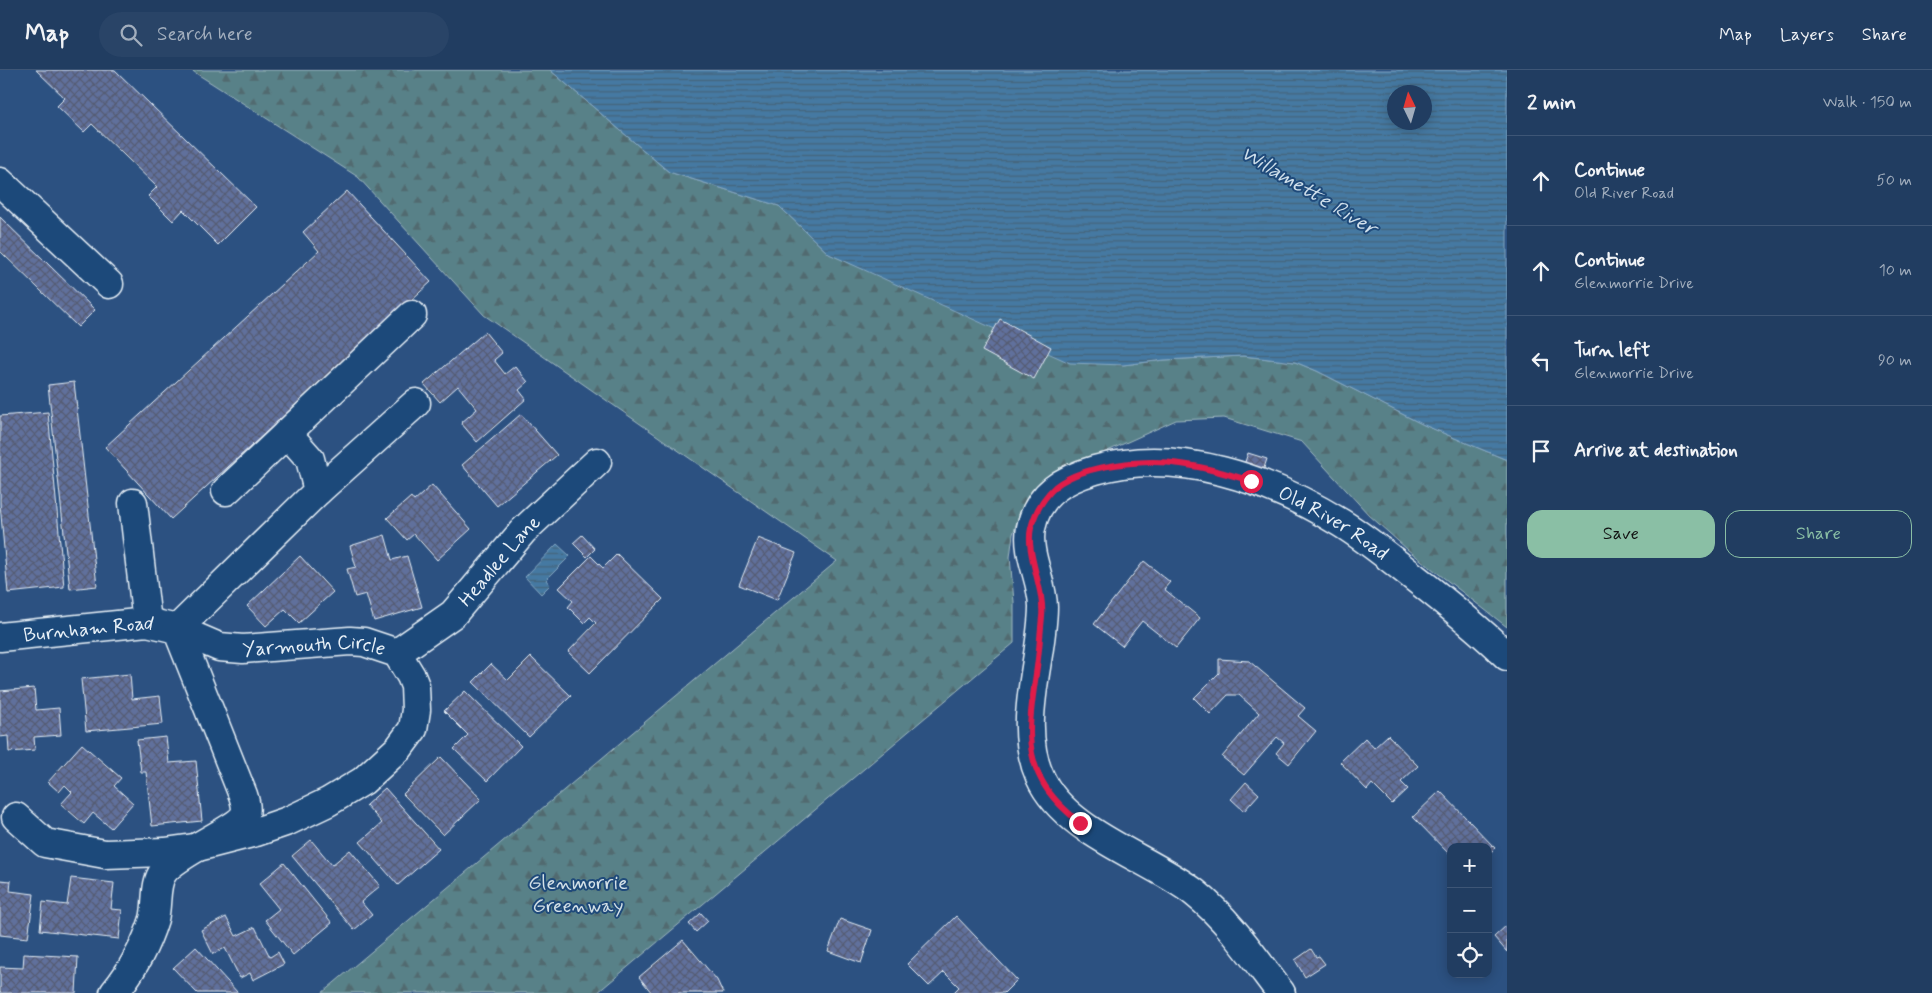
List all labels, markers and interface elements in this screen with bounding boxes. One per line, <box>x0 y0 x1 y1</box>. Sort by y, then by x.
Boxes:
search box <box>99 12 449 57</box>
text: Map <box>25 19 69 50</box>
icon: search <box>117 21 145 49</box>
text: Search here <box>157 22 253 47</box>
text: Map <box>1719 23 1752 47</box>
text: Layers <box>1780 23 1834 47</box>
text: Share <box>1862 23 1907 47</box>
north arrow <box>1387 85 1432 130</box>
text: 2 min <box>1527 89 1576 117</box>
text: Walk · 150 m <box>1823 92 1912 113</box>
water label: Willamette River <box>1235 139 1384 244</box>
text: Continue <box>1574 158 1645 183</box>
icon: ahead <box>1527 167 1555 195</box>
text: 50 m <box>1876 170 1912 191</box>
text: Old River Road <box>1574 183 1674 204</box>
text: Continue <box>1574 248 1645 273</box>
icon: ahead <box>1527 257 1555 285</box>
text: 10 m <box>1879 260 1912 281</box>
text: Glenmorrie Drive <box>1574 273 1694 294</box>
text: Turn left <box>1574 338 1650 363</box>
icon: left <box>1527 347 1555 375</box>
text: 90 m <box>1878 350 1912 371</box>
text: Glenmorrie Drive <box>1574 363 1694 384</box>
icon: arrive <box>1527 437 1555 465</box>
text: Arrive at destination <box>1574 438 1738 463</box>
route start <box>1240 470 1263 493</box>
street label: Old River Road <box>1274 480 1394 567</box>
street label: Headlee Lane <box>453 509 547 613</box>
button: Save <box>1527 510 1715 558</box>
button: Share <box>1725 510 1912 558</box>
street label: Burnham Road <box>22 610 156 650</box>
street label: Yarmouth Circle <box>242 629 389 664</box>
route end <box>1069 812 1092 835</box>
map controls <box>1447 843 1492 978</box>
button: + <box>1447 843 1492 888</box>
park label: Glenmorrie Greenway <box>528 870 628 920</box>
button: − <box>1447 888 1492 933</box>
button: locate <box>1447 933 1492 978</box>

